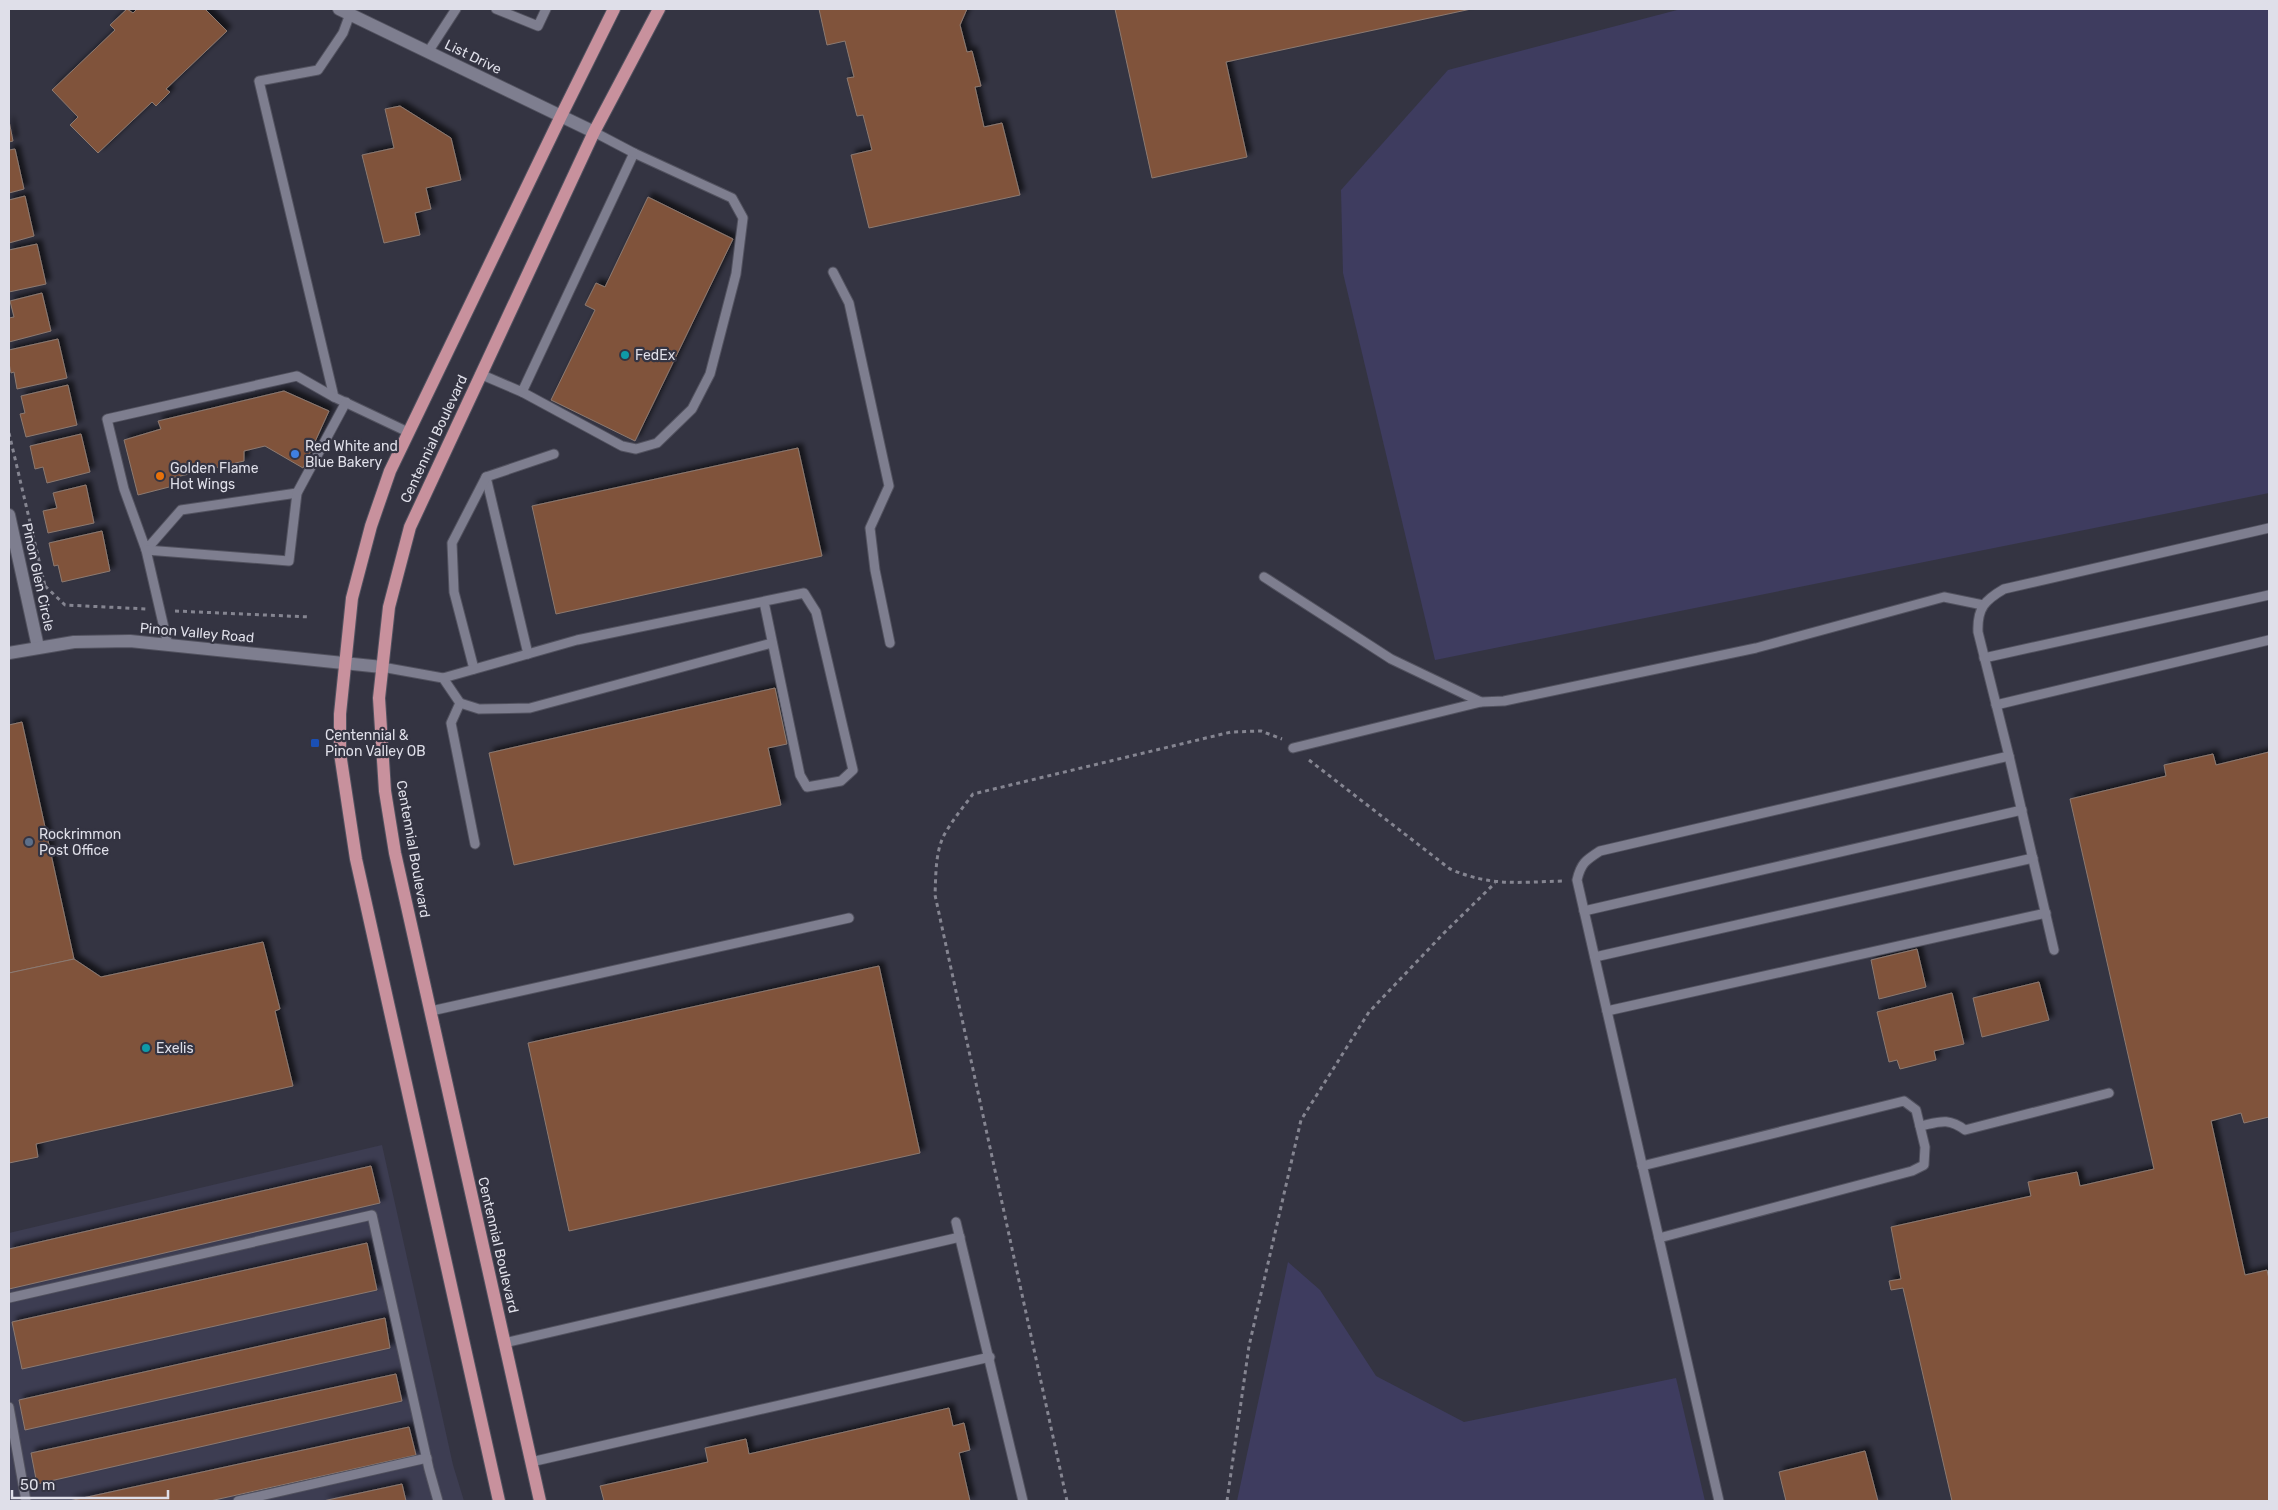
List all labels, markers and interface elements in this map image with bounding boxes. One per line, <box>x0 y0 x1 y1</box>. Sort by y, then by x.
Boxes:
street label: List Drive <box>442 36 504 78</box>
place label: FedEx <box>635 347 676 364</box>
marker: FedEx <box>619 349 631 361</box>
street label: Centennial Boulevard <box>397 372 471 506</box>
place label: Red White and Blue Bakery <box>305 438 398 471</box>
marker: Red White and Blue Bakery <box>289 448 301 460</box>
place label: Golden Flame Hot Wings <box>170 460 259 493</box>
marker: Golden Flame Hot Wings <box>154 470 166 482</box>
street label: Pinon Glen Circle <box>18 521 58 633</box>
street label: Pinon Valley Road <box>139 620 255 646</box>
place label: Centennial & Pinon Valley OB <box>325 727 426 760</box>
marker: Centennial & Pinon Valley OB <box>309 737 321 749</box>
street label: Centennial Boulevard <box>393 779 433 919</box>
place label: Rockrimmon Post Office <box>39 826 121 859</box>
marker: Rockrimmon Post Office <box>23 836 35 848</box>
place label: Exelis <box>156 1040 194 1057</box>
marker: Exelis <box>140 1042 152 1054</box>
street label: Centennial Boulevard <box>474 1175 522 1315</box>
scale bar <box>12 1468 169 1500</box>
text: 50 m <box>20 1476 55 1494</box>

